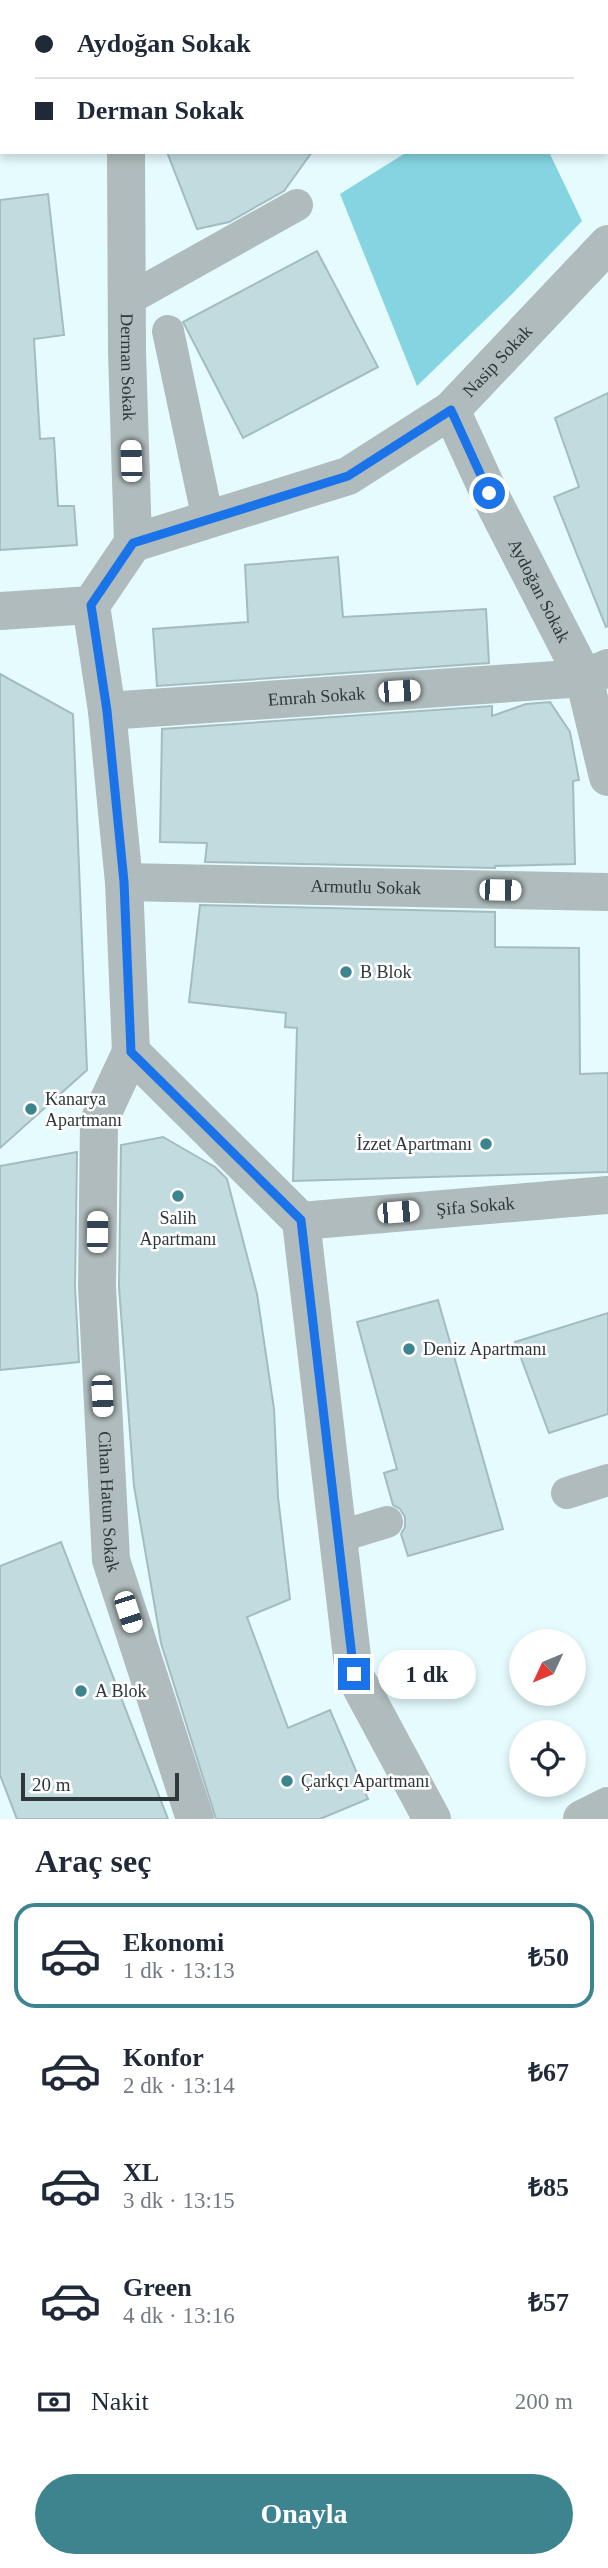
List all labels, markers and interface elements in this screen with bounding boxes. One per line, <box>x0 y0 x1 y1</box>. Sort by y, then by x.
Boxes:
text: Aydoğan Sokak <box>77 29 251 58</box>
text: Derman Sokak <box>77 96 244 125</box>
street label: Derman Sokak <box>117 313 139 421</box>
street label: Nasip Sokak <box>459 321 536 401</box>
car <box>120 440 143 482</box>
route start <box>473 477 505 509</box>
street label: Aydoğan Sokak <box>504 535 574 646</box>
car <box>378 679 421 703</box>
street label: Emrah Sokak <box>267 683 366 710</box>
street label: Armutlu Sokak <box>310 876 421 898</box>
car <box>479 879 522 901</box>
place label: B Blok <box>360 962 412 982</box>
marker: B Blok <box>338 964 354 980</box>
place label: Kanarya Apartmanı <box>45 1089 122 1130</box>
marker: Kanarya Apartmanı <box>23 1101 39 1117</box>
place label: İzzet Apartmanı <box>357 1134 472 1154</box>
marker: İzzet Apartmanı <box>478 1136 494 1152</box>
marker: Salih Apartmanı <box>170 1188 186 1204</box>
street label: Şifa Sokak <box>435 1193 515 1220</box>
car <box>377 1200 420 1224</box>
place label: Salih Apartmanı <box>140 1208 216 1249</box>
car <box>87 1211 108 1253</box>
place label: Deniz Apartmanı <box>423 1339 546 1359</box>
marker: Deniz Apartmanı <box>401 1341 417 1357</box>
car <box>91 1374 114 1418</box>
street label: Cihan Hatun Sokak <box>94 1431 124 1575</box>
car <box>112 1589 145 1635</box>
north arrow <box>509 1629 586 1706</box>
map controls <box>509 1629 586 1797</box>
callout: 1 dk <box>378 1650 476 1698</box>
route end <box>338 1658 370 1690</box>
text: 1 dk <box>406 1662 448 1687</box>
place label: A Blok <box>95 1681 147 1701</box>
marker: A Blok <box>73 1683 89 1699</box>
button: locate <box>509 1720 586 1797</box>
scale bar <box>21 1770 178 1802</box>
place label: Çarkçı Apartmanı <box>301 1771 429 1791</box>
marker: Çarkçı Apartmanı <box>279 1773 295 1789</box>
text: 20 m <box>32 1774 71 1795</box>
text: Araç seç <box>35 1843 151 1879</box>
icon: car <box>39 1924 102 1987</box>
text: Ekonomi <box>123 1928 224 1957</box>
text: ₺50 <box>528 1943 569 1972</box>
text: 1 dk · 13:13 <box>123 1958 235 1983</box>
icon: car <box>39 2039 102 2102</box>
text: Konfor <box>123 2043 204 2072</box>
text: ₺67 <box>528 2058 569 2087</box>
text: 2 dk · 13:14 <box>123 2073 235 2098</box>
icon: car <box>39 2154 102 2217</box>
text: XL <box>123 2158 159 2187</box>
text: ₺85 <box>528 2173 569 2202</box>
text: 3 dk · 13:15 <box>123 2188 235 2213</box>
icon: car <box>39 2269 102 2332</box>
text: Green <box>123 2273 192 2302</box>
text: ₺57 <box>528 2288 569 2317</box>
text: 4 dk · 13:16 <box>123 2303 235 2328</box>
icon: cash <box>35 2383 73 2421</box>
text: Nakit <box>91 2387 149 2416</box>
text: 200 m <box>515 2389 573 2414</box>
button: Onayla <box>35 2474 573 2554</box>

